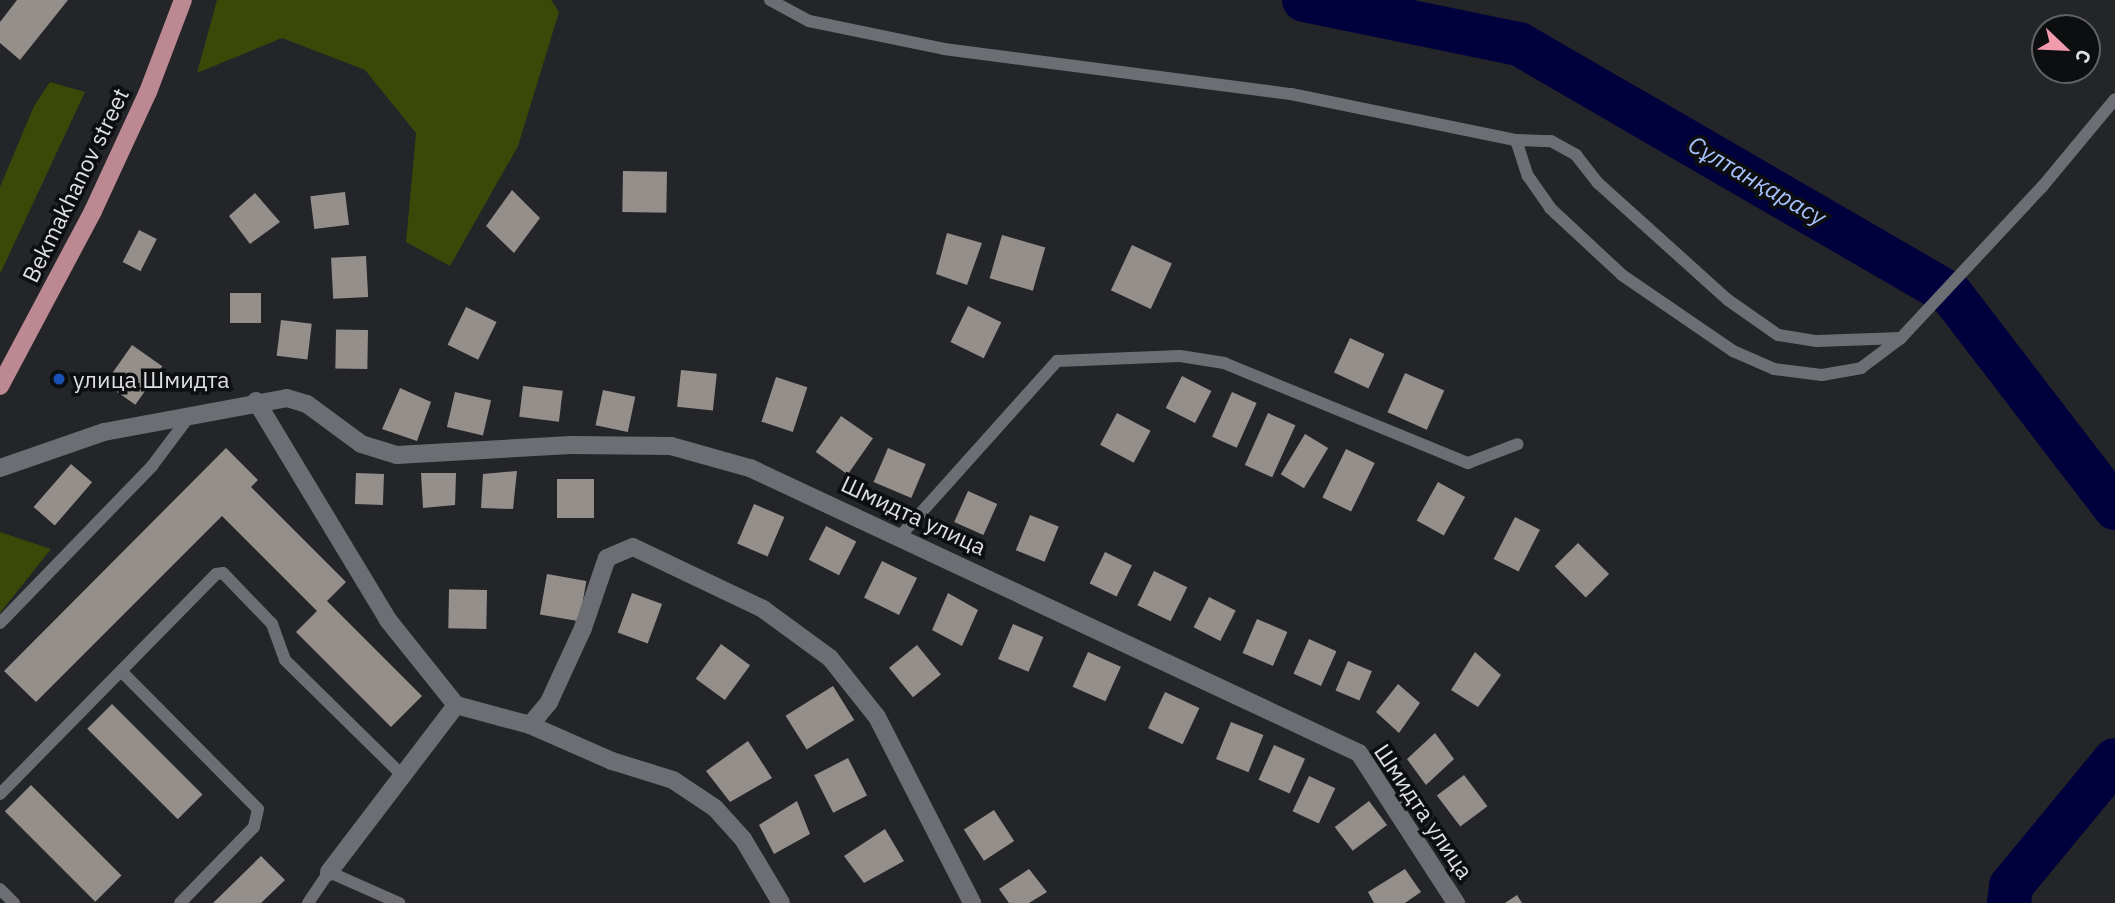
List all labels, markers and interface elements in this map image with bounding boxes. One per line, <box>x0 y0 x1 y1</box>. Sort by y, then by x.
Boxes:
north arrow <box>2031 14 2101 84</box>
text: С <box>2070 46 2097 67</box>
street label: Bekmakhanov street <box>16 83 134 287</box>
water label: Сұлтанқарасу <box>1683 130 1831 232</box>
place label: улица Шмидта <box>73 365 230 393</box>
marker: улица Шмидта <box>51 371 67 387</box>
street label: Шмидта улица <box>837 469 991 561</box>
street label: Шмидта улица <box>1369 738 1479 884</box>

